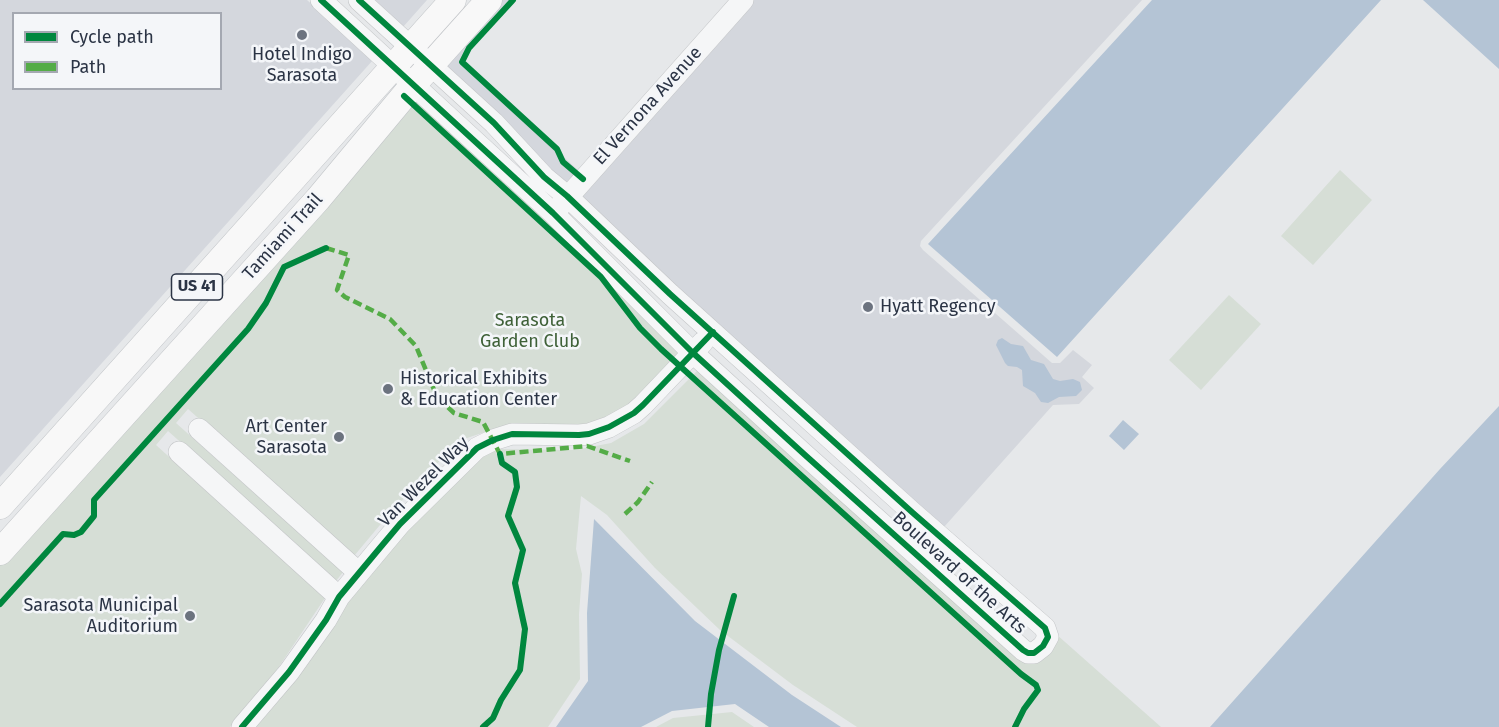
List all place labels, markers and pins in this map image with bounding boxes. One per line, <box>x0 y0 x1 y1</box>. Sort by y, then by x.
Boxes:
marker: Hotel Indigo Sarasota <box>295 28 309 42</box>
place label: Hotel Indigo Sarasota <box>252 44 352 86</box>
place label: Hyatt Regency <box>880 296 996 318</box>
marker: Hyatt Regency <box>861 300 875 314</box>
place label: Historical Exhibits & Education Center <box>400 368 557 410</box>
marker: Historical Exhibits & Education Center <box>381 382 395 396</box>
place label: Art Center Sarasota <box>245 416 327 458</box>
marker: Art Center Sarasota <box>332 430 346 444</box>
place label: Sarasota Municipal Auditorium <box>23 595 178 638</box>
marker: Sarasota Municipal Auditorium <box>183 609 197 623</box>

